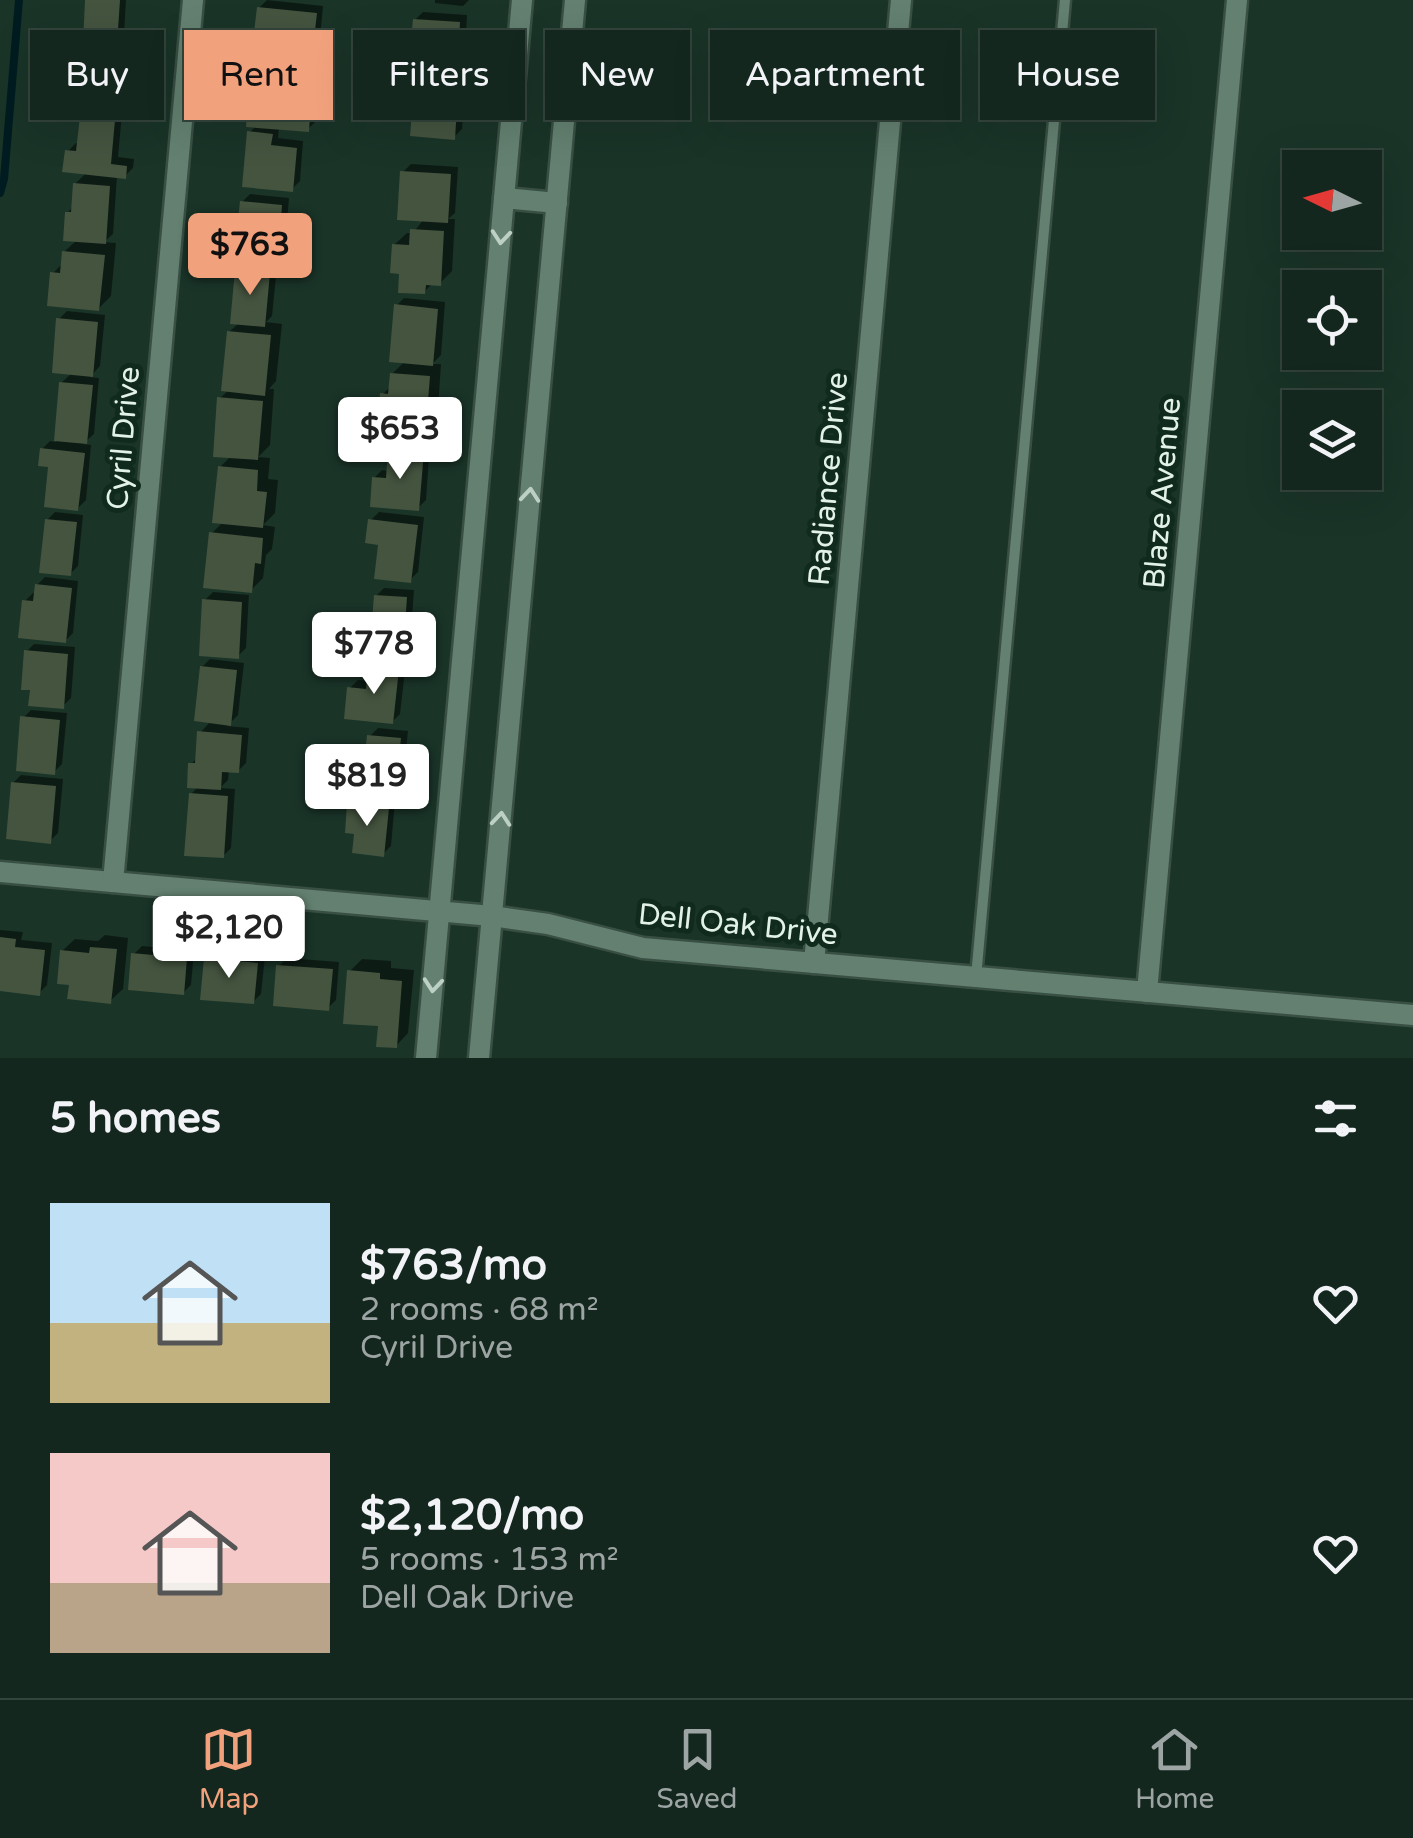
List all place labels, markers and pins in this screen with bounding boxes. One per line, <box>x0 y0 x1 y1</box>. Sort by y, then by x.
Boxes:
pin: $763 <box>191 213 309 298</box>
pin: $653 <box>341 397 459 482</box>
pin: $778 <box>315 612 433 697</box>
pin: $819 <box>308 744 426 829</box>
pin: $2,120 <box>148 896 310 981</box>

